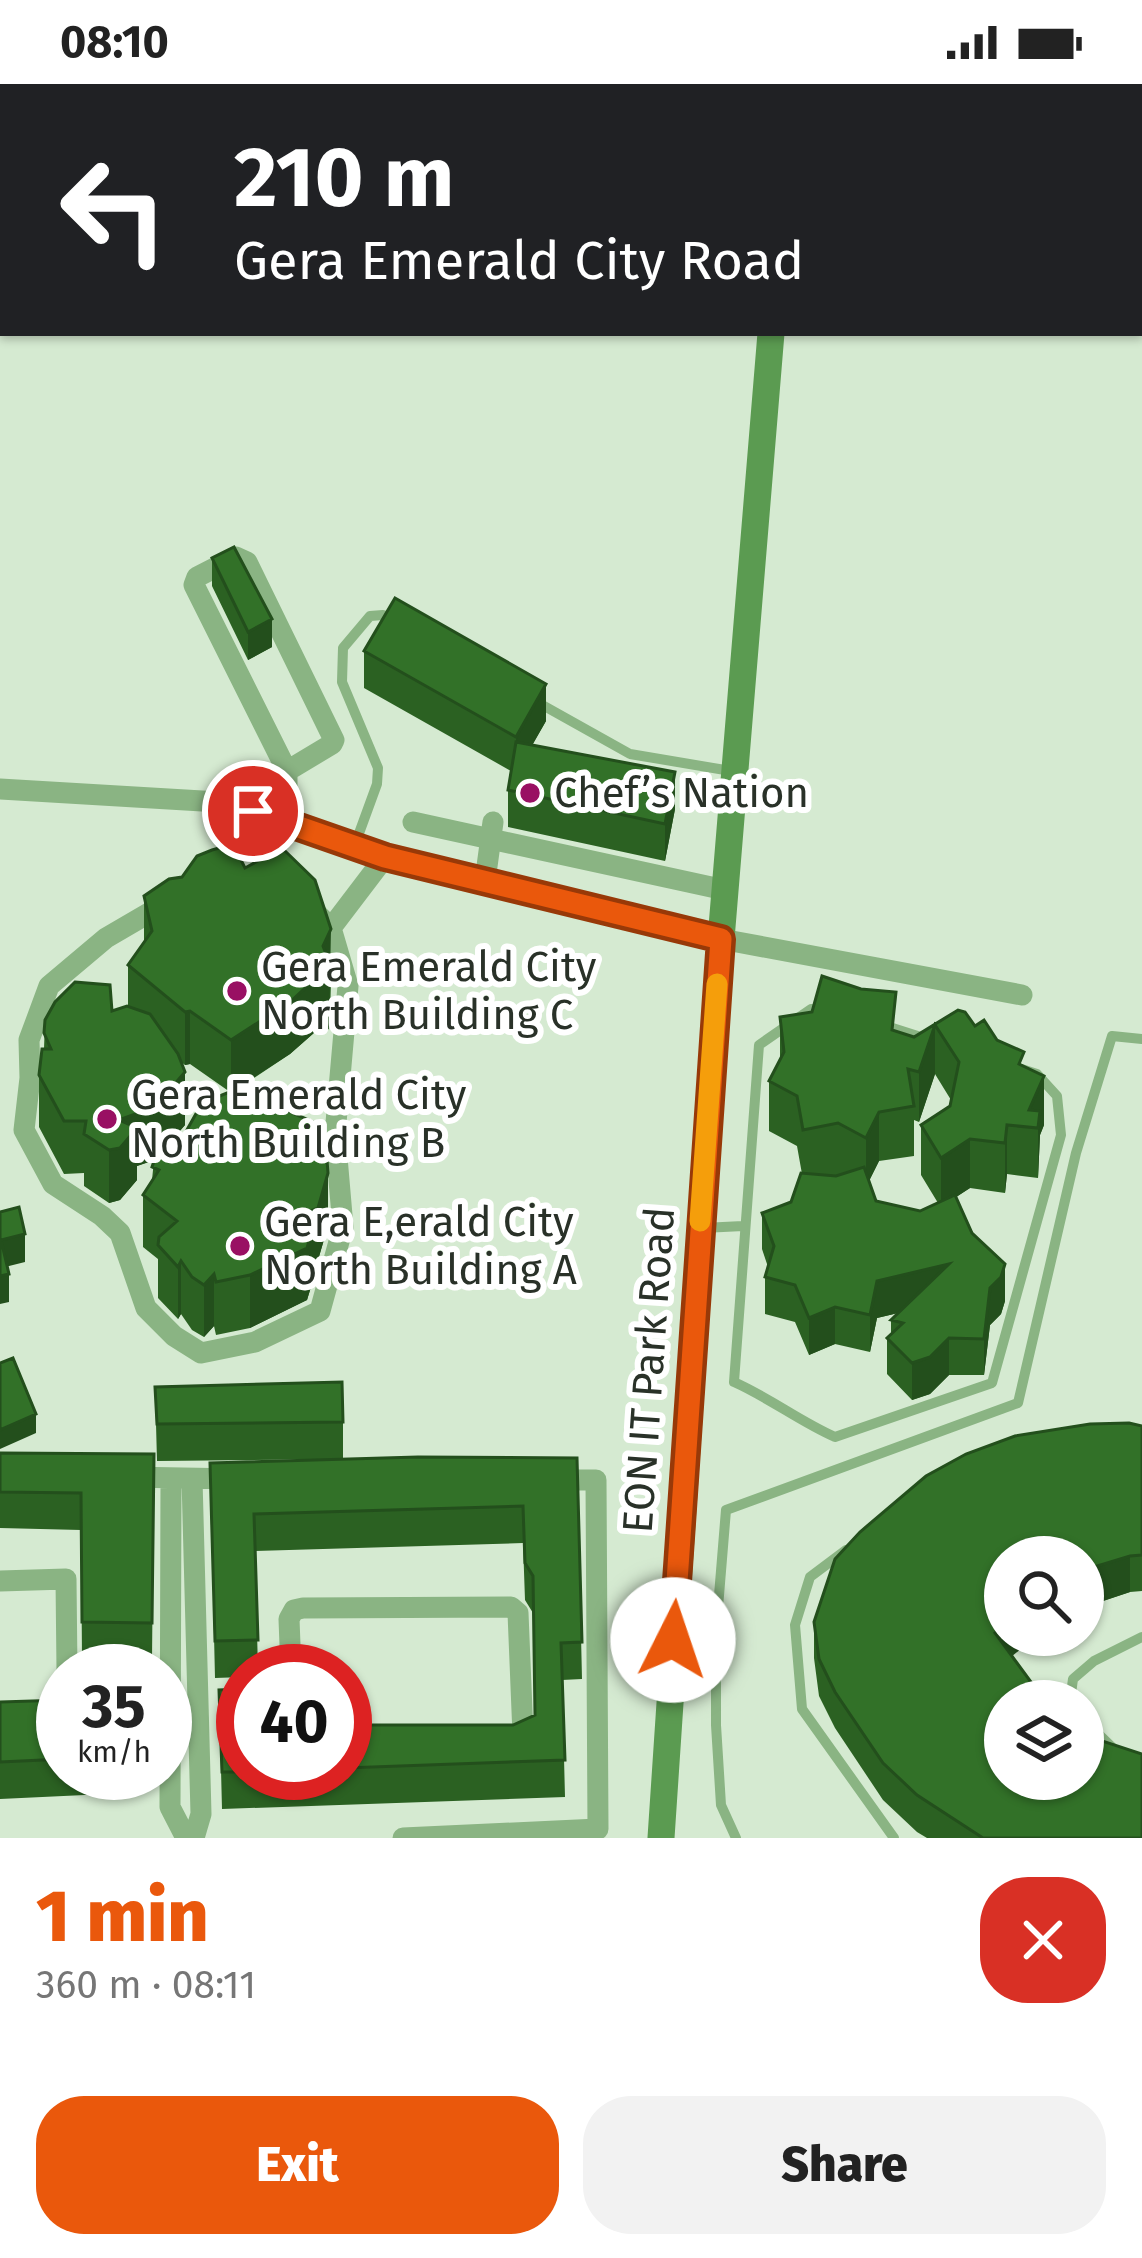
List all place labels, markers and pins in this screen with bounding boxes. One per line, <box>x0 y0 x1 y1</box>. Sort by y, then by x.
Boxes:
pin <box>202 760 304 862</box>
place label: Chef’s Nation <box>554 768 809 818</box>
marker: Chef’s Nation <box>517 780 543 806</box>
place label: Gera Emerald City North Building C <box>261 942 597 1040</box>
marker: Gera Emerald City North Building C <box>224 978 250 1004</box>
place label: Gera Emerald City North Building B <box>131 1070 467 1168</box>
marker: Gera Emerald City North Building B <box>94 1106 120 1132</box>
place label: Gera E,erald City North Building A <box>264 1197 577 1295</box>
marker: Gera E,erald City North Building A <box>227 1233 253 1259</box>

